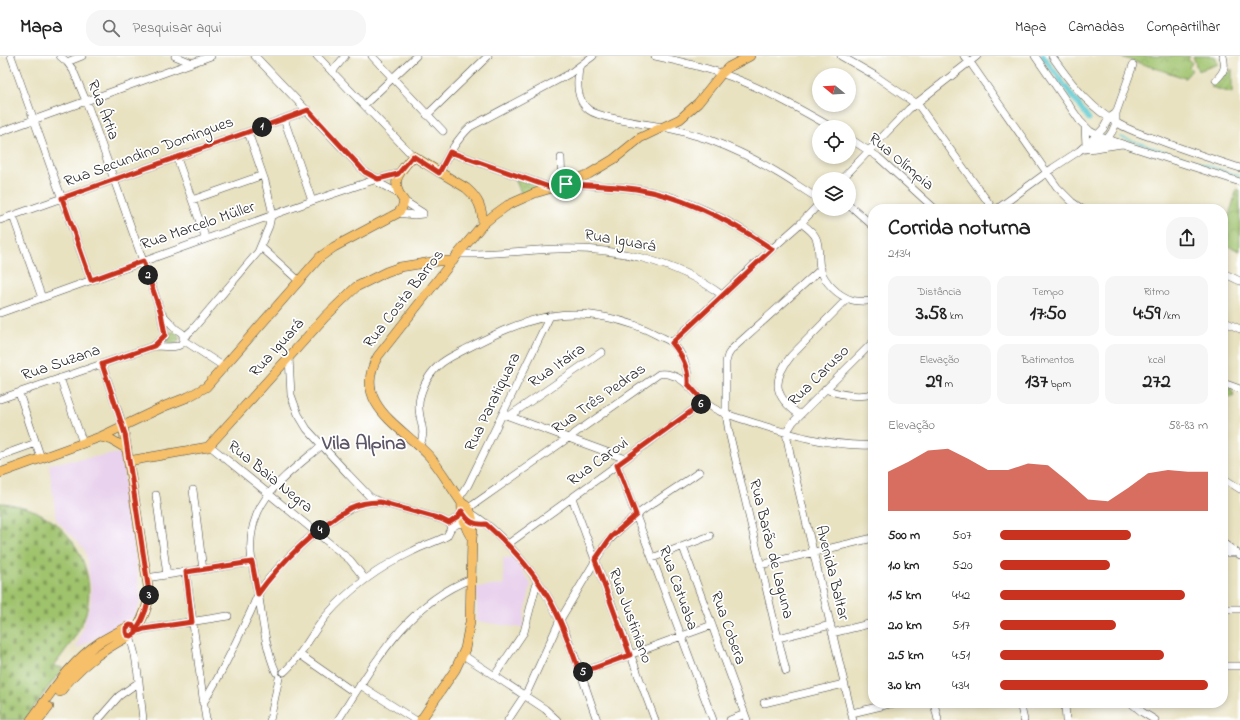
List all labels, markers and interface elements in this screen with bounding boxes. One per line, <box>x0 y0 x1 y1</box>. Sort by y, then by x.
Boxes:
search box <box>86 10 366 46</box>
text: Mapa <box>20 14 62 41</box>
icon: search <box>100 17 122 39</box>
text: Pesquisar aqui <box>132 17 222 39</box>
text: Mapa <box>1015 17 1046 38</box>
text: Camadas <box>1068 17 1125 38</box>
text: Compartilhar <box>1147 17 1220 38</box>
north arrow <box>812 68 856 112</box>
map controls <box>812 68 856 216</box>
street label: Rua Ártia <box>81 77 125 143</box>
street label: Rua Secundino Domingues <box>61 110 237 194</box>
pin: 1 <box>252 117 272 137</box>
text: 1 <box>260 119 264 135</box>
button: locate <box>812 120 856 164</box>
street label: Rua Olímpia <box>863 127 939 197</box>
pin <box>549 167 583 201</box>
button: layers <box>812 172 856 216</box>
icon: arrive <box>555 173 577 195</box>
street label: Rua Marcelo Müller <box>138 195 258 257</box>
text: Corrida noturna <box>888 213 1031 245</box>
button: share <box>1166 217 1208 259</box>
street label: Rua Iguará <box>582 223 658 259</box>
street label: Rua Costa Barros <box>358 244 450 354</box>
text: 21:34 <box>888 244 910 263</box>
pin: 2 <box>138 265 158 285</box>
text: 2 <box>145 267 151 283</box>
text: Distância <box>918 284 961 300</box>
text: Tempo <box>1032 284 1064 300</box>
text: Ritmo <box>1144 284 1170 300</box>
text: 3.58 <box>916 300 947 329</box>
text: 17:50 <box>1030 300 1066 329</box>
text: 4:59 <box>1133 300 1161 329</box>
text: km <box>947 308 963 324</box>
text: /km <box>1161 308 1180 324</box>
street label: Rua Iguará <box>244 313 310 383</box>
street label: Rua Suzana <box>18 338 104 388</box>
street label: Rua Itaíra <box>524 338 590 394</box>
street label: Rua Caruso <box>783 340 855 412</box>
street label: Rua Paratiquara <box>459 348 527 456</box>
text: Elevação <box>919 352 959 368</box>
text: Batimentos <box>1022 352 1074 368</box>
text: kcal <box>1148 352 1165 368</box>
street label: Rua Três Pedras <box>547 358 651 440</box>
text: 29 <box>926 368 942 397</box>
text: 137 <box>1025 368 1048 397</box>
text: 272 <box>1143 368 1171 397</box>
text: m <box>942 376 953 392</box>
text: bpm <box>1048 376 1071 392</box>
pin: 6 <box>691 394 711 414</box>
text: 6 <box>699 396 703 412</box>
text: Elevação <box>888 416 935 435</box>
text: 58–83 m <box>1168 416 1208 435</box>
district label: Vila Alpina <box>321 430 406 459</box>
street label: Rua Carovi <box>562 432 634 492</box>
street label: Rua Baia Negra <box>222 435 318 519</box>
street label: Rua Barão de Laguna <box>742 477 800 621</box>
pin: 4 <box>310 520 330 540</box>
text: 4 <box>318 522 322 538</box>
street label: Avenida Baltar <box>809 523 855 623</box>
text: 500 m <box>888 526 920 545</box>
text: 5:07 <box>952 526 972 545</box>
street label: Rua Catuaba <box>652 542 704 634</box>
text: 1.0 km <box>888 556 919 575</box>
text: 5:20 <box>952 556 973 575</box>
street label: Rua Justiniano <box>602 565 658 667</box>
pin: 3 <box>139 585 159 605</box>
text: 1.5 km <box>888 586 921 605</box>
text: 4:42 <box>952 586 970 605</box>
text: 3 <box>147 587 151 603</box>
street label: Rua Cobera <box>704 588 752 668</box>
text: 2.0 km <box>888 616 922 635</box>
text: 5:17 <box>952 616 970 635</box>
text: 2.5 km <box>888 646 924 665</box>
text: 4:51 <box>952 646 970 665</box>
pin: 5 <box>573 662 593 682</box>
text: 5 <box>580 664 586 680</box>
text: 3.0 km <box>888 676 921 695</box>
text: 4:34 <box>952 676 969 695</box>

